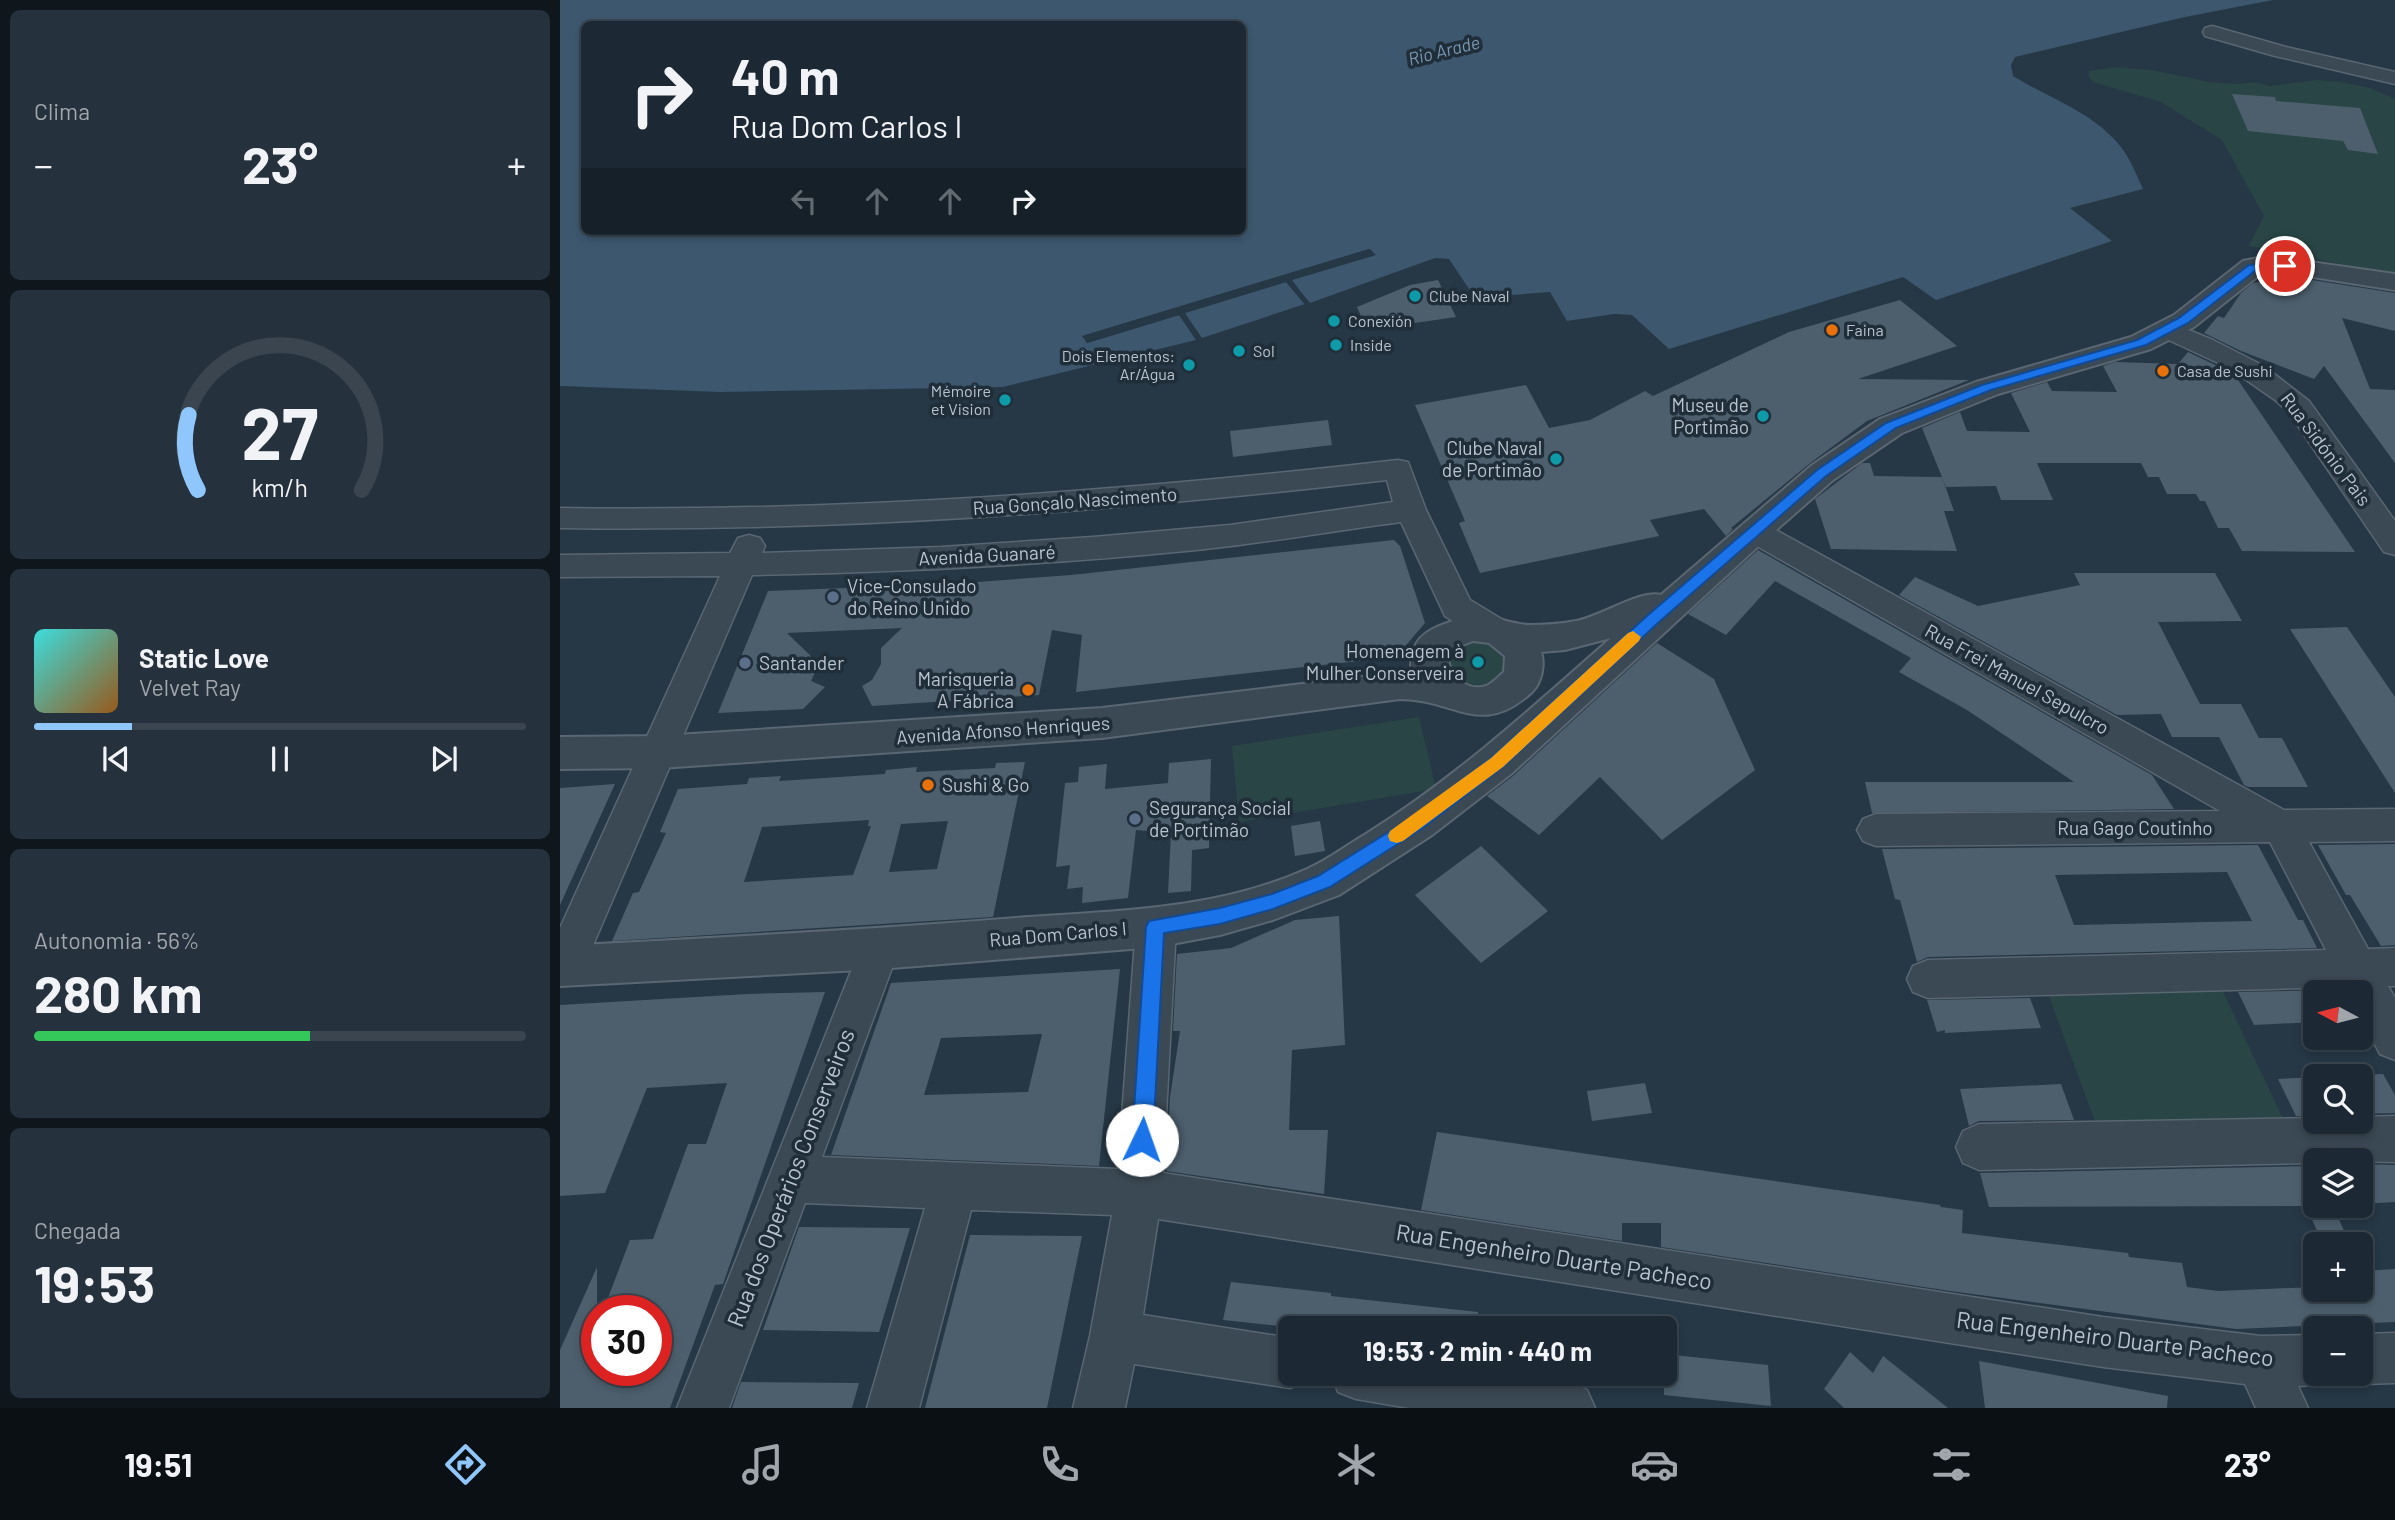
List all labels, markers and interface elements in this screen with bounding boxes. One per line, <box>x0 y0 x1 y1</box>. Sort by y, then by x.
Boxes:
water label: Rio Arade <box>1406 30 1482 70</box>
text: 40 m <box>731 46 839 105</box>
icon: right <box>616 49 707 140</box>
text: Clima <box>34 97 90 125</box>
text: Rua Dom Carlos I <box>731 106 963 144</box>
text: 23° <box>242 132 318 194</box>
text: − <box>34 141 53 187</box>
text: + <box>507 141 526 187</box>
icon: left <box>785 182 823 220</box>
icon: ahead <box>858 182 896 220</box>
icon: ahead <box>931 182 969 220</box>
icon: right <box>1004 182 1042 220</box>
pin <box>2255 236 2315 296</box>
icon: arrive <box>2266 247 2304 285</box>
place label: Clube Naval <box>1429 286 1510 305</box>
marker: Clube Naval <box>1407 288 1423 304</box>
place label: Conexión <box>1348 311 1412 330</box>
marker: Conexión <box>1326 313 1342 329</box>
place label: Faina <box>1846 320 1884 339</box>
marker: Faina <box>1824 322 1840 338</box>
place label: Inside <box>1350 335 1392 354</box>
marker: Inside <box>1328 337 1344 353</box>
place label: Sol <box>1253 341 1275 360</box>
marker: Sol <box>1231 343 1247 359</box>
place label: Dois Elementos: Ar/Água <box>1062 346 1175 383</box>
marker: Dois Elementos: Ar/Água <box>1181 357 1197 373</box>
place label: Casa de Sushi <box>2177 361 2273 380</box>
marker: Casa de Sushi <box>2155 363 2171 379</box>
place label: Mémoire et Vision <box>931 381 991 418</box>
street label: Rua Sidónio Pais <box>2276 387 2376 510</box>
text: 27 <box>242 388 318 476</box>
marker: Mémoire et Vision <box>997 392 1013 408</box>
place label: Museu de Portimão <box>1671 393 1749 438</box>
marker: Museu de Portimão <box>1755 408 1771 424</box>
place label: Clube Naval de Portimão <box>1442 436 1542 481</box>
marker: Clube Naval de Portimão <box>1548 451 1564 467</box>
text: km/h <box>252 472 308 502</box>
street label: Rua Gonçalo Nascimento <box>972 482 1178 519</box>
street label: Avenida Guanaré <box>918 539 1056 570</box>
place label: Vice-Consulado do Reino Unido <box>847 574 977 619</box>
marker: Vice-Consulado do Reino Unido <box>825 589 841 605</box>
street label: Rua Frei Manuel Sepulcro <box>1921 618 2113 739</box>
place label: Homenagem à Mulher Conserveira <box>1306 639 1464 684</box>
text: Static Love <box>139 642 269 673</box>
place label: Santander <box>759 651 844 674</box>
marker: Homenagem à Mulher Conserveira <box>1470 654 1486 670</box>
marker: Santander <box>737 655 753 671</box>
place label: Marisqueria A Fábrica <box>918 667 1014 712</box>
text: Velvet Ray <box>139 673 241 701</box>
marker: Marisqueria A Fábrica <box>1020 682 1036 698</box>
street label: Avenida Afonso Henriques <box>895 711 1111 748</box>
icon: previous <box>97 740 135 778</box>
icon: pause <box>261 740 299 778</box>
icon: next <box>425 740 463 778</box>
place label: Sushi & Go <box>942 773 1030 796</box>
marker: Sushi & Go <box>920 777 936 793</box>
place label: Segurança Social de Portimão <box>1149 796 1291 841</box>
marker: Segurança Social de Portimão <box>1127 811 1143 827</box>
street label: Rua Gago Coutinho <box>2057 816 2213 839</box>
street label: Rua Dom Carlos I <box>988 916 1127 951</box>
text: Autonomia · 56% <box>34 926 199 954</box>
text: 280 km <box>34 961 202 1023</box>
north arrow <box>2303 980 2373 1050</box>
map controls <box>2303 980 2373 1386</box>
street label: Rua dos Operários Conserveiros <box>720 1025 860 1331</box>
button: search <box>2303 1064 2373 1134</box>
position arrow <box>1105 1103 1179 1177</box>
button: layers <box>2303 1148 2373 1218</box>
text: Chegada <box>34 1216 121 1244</box>
street label: Rua Engenheiro Duarte Pacheco <box>1394 1217 1714 1295</box>
button: + <box>2303 1232 2373 1302</box>
text: 19:53 <box>34 1251 155 1313</box>
speed limit sign: 30 <box>581 1295 672 1386</box>
street label: Rua Engenheiro Duarte Pacheco <box>1955 1305 2275 1371</box>
button: − <box>2303 1316 2373 1386</box>
text: 19:53 · 2 min · 440 m <box>1363 1335 1592 1366</box>
icon: directions <box>441 1440 490 1489</box>
icon: music <box>738 1440 787 1489</box>
icon: phone <box>1035 1440 1084 1489</box>
icon: climate <box>1332 1440 1381 1489</box>
icon: car <box>1630 1440 1679 1489</box>
icon: filters <box>1927 1440 1976 1489</box>
text: 19:51 <box>124 1445 192 1483</box>
text: 23° <box>2224 1445 2271 1483</box>

